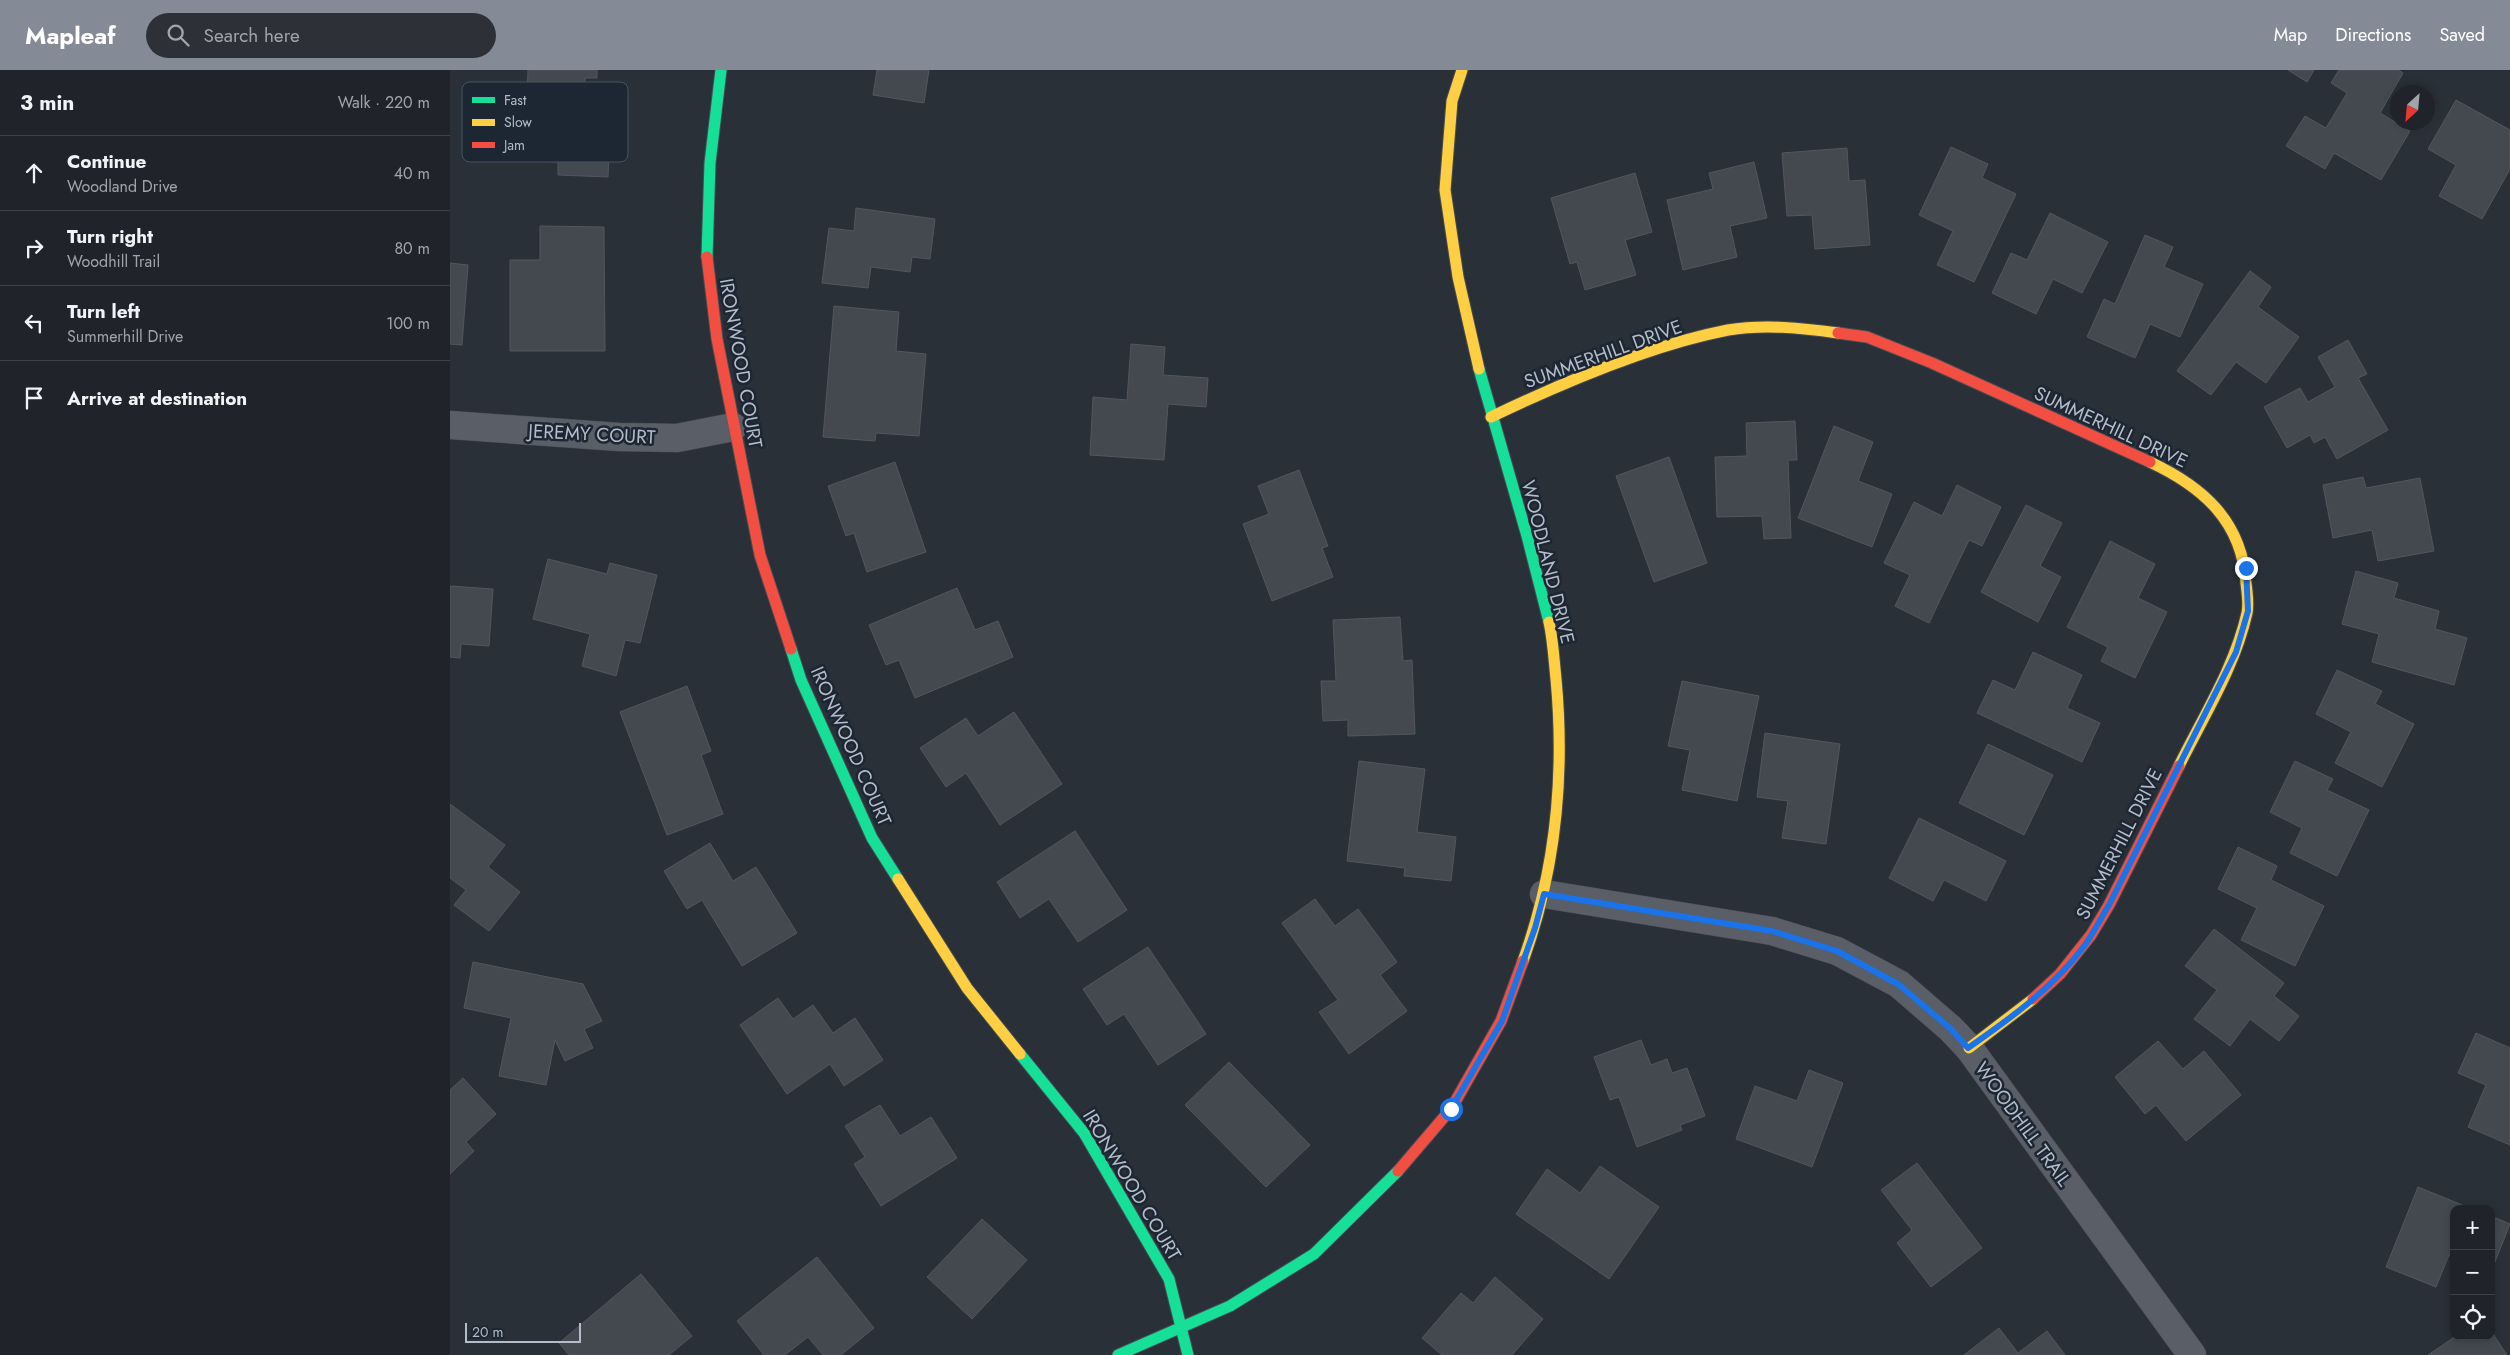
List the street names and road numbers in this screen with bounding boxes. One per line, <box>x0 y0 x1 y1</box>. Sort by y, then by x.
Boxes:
street label: IRONWOOD COURT <box>713 276 769 450</box>
street label: SUMMERHILL DRIVE <box>1520 313 1686 395</box>
street label: SUMMERHILL DRIVE <box>2030 380 2192 474</box>
street label: JEREMY COURT <box>525 417 656 451</box>
street label: WOODLAND DRIVE <box>1515 477 1581 647</box>
street label: IRONWOOD COURT <box>804 662 898 830</box>
street label: SUMMERHILL DRIVE <box>2069 764 2169 924</box>
street label: WOODHILL TRAIL <box>1969 1056 2078 1192</box>
street label: IRONWOOD COURT <box>1076 1105 1188 1266</box>

